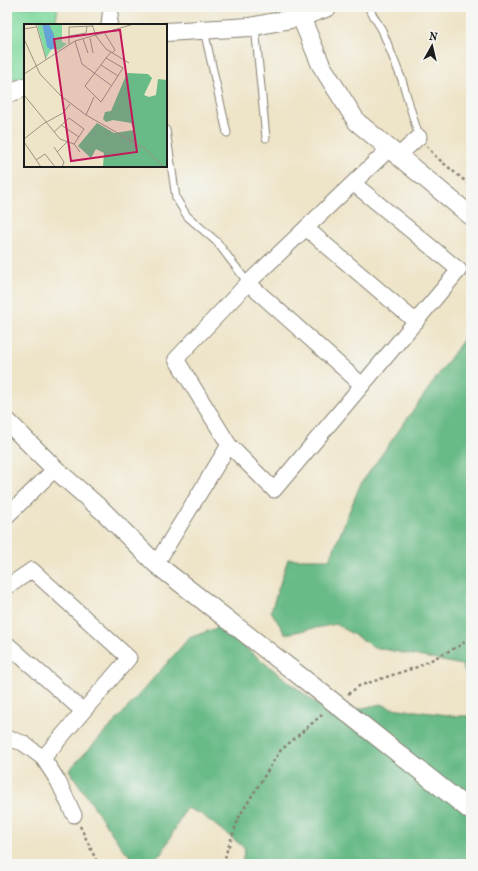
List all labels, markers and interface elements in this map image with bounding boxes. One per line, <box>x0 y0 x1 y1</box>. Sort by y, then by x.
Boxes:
inset map <box>24 24 167 167</box>
north arrow <box>412 26 452 66</box>
text: N <box>428 30 439 44</box>

